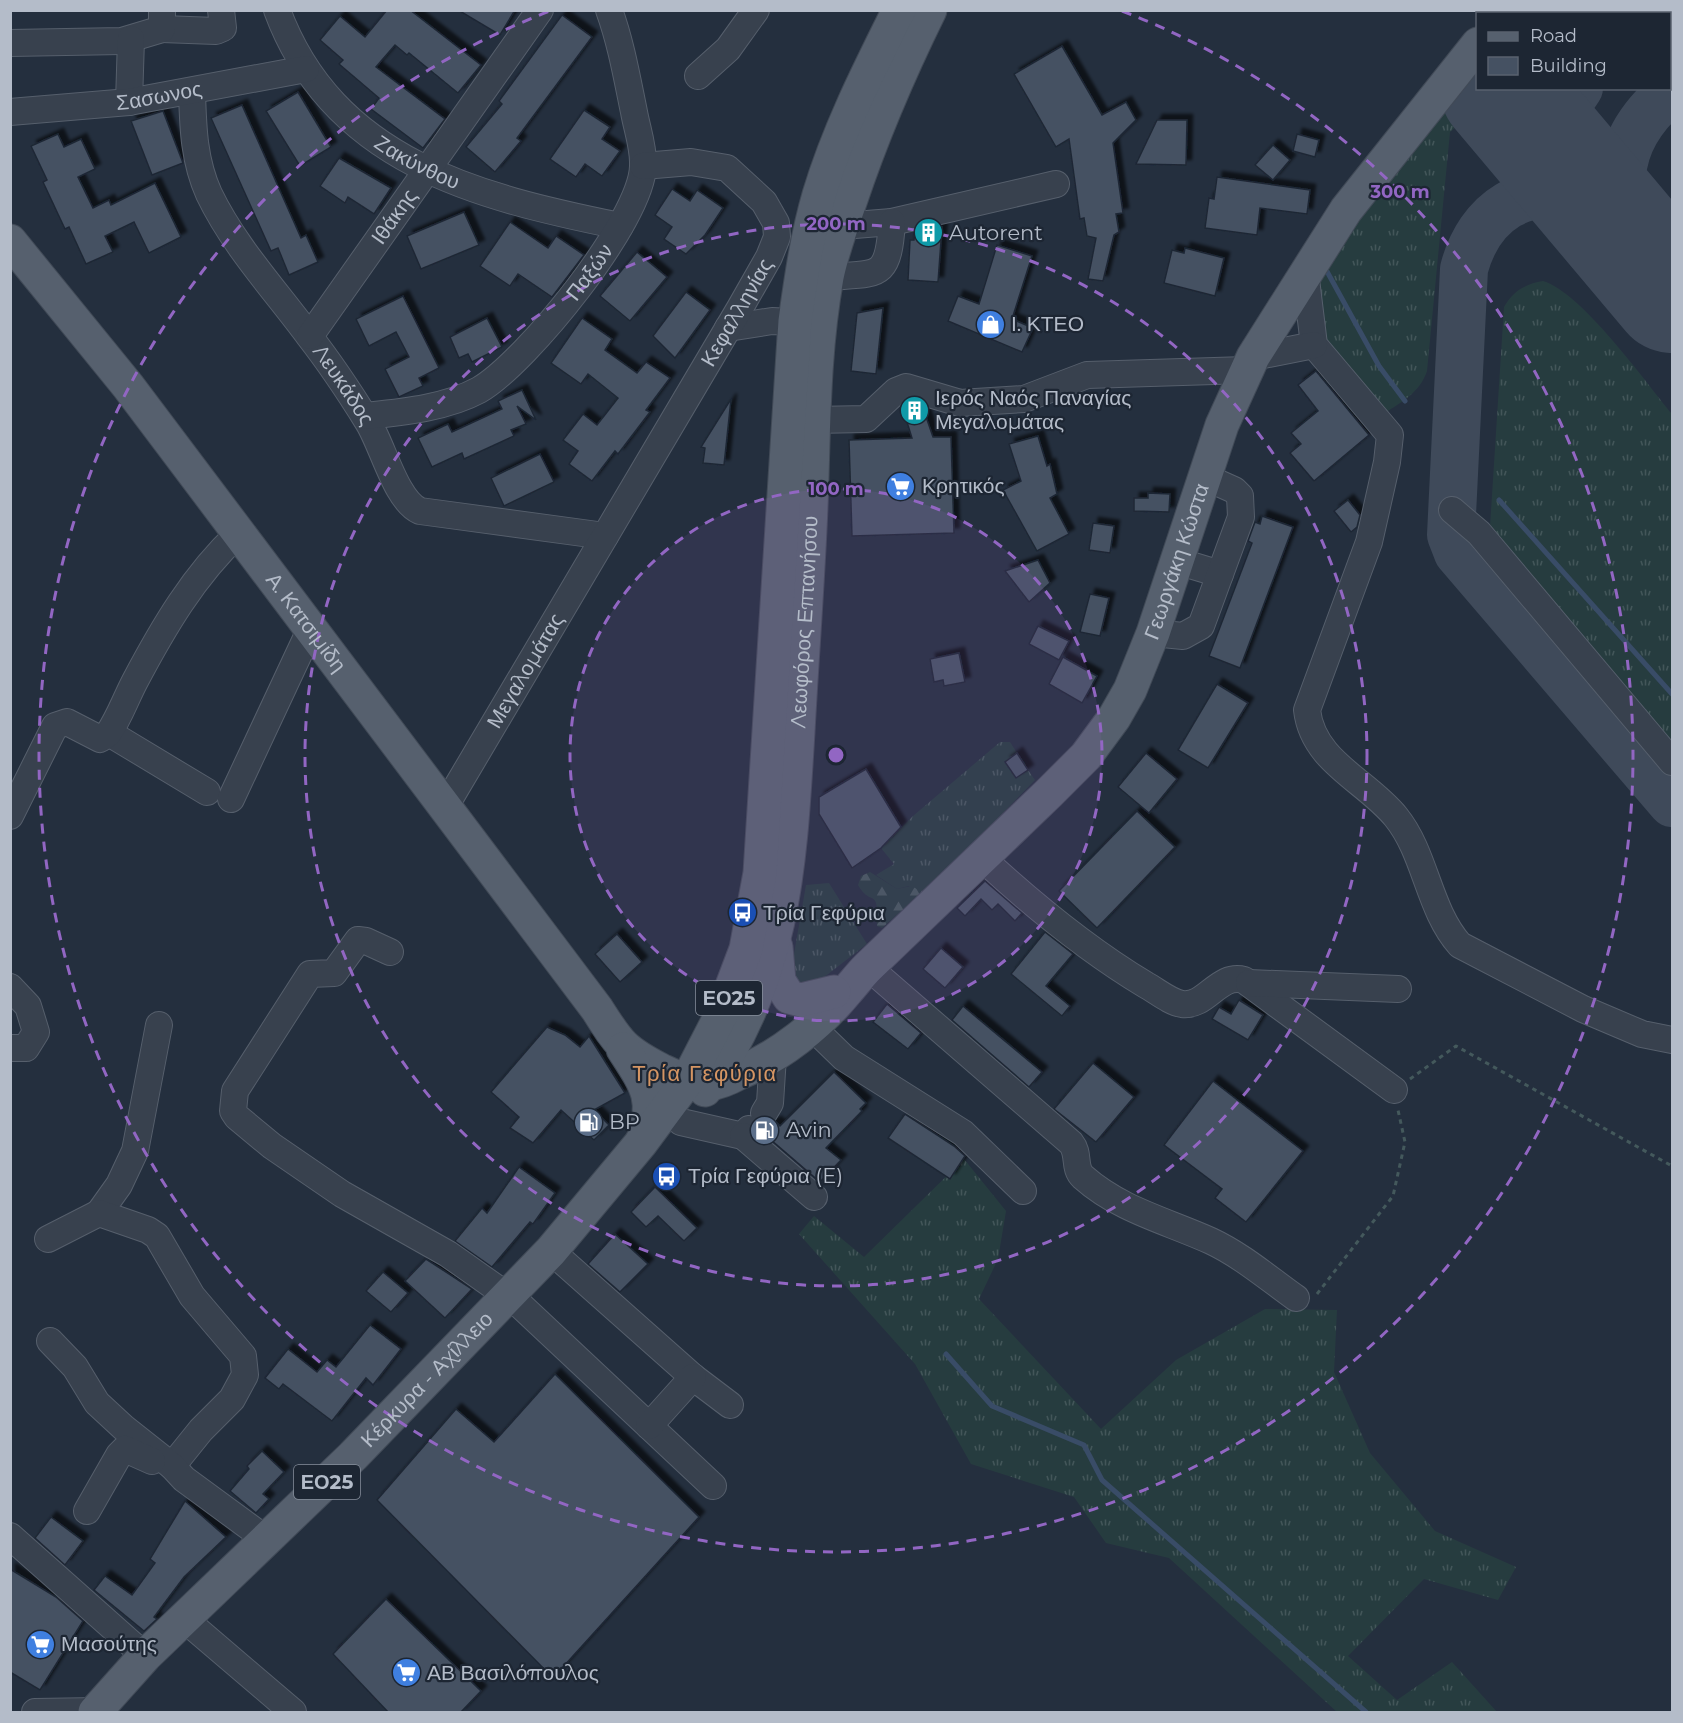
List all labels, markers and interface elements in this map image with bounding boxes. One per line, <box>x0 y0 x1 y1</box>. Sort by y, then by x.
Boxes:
legend <box>1476 12 1671 90</box>
text: Road <box>1530 25 1577 47</box>
text: Building <box>1530 55 1607 77</box>
street label: Σασωνος <box>115 76 204 115</box>
street label: Ζακύνθου <box>370 130 463 194</box>
text: 300 m <box>1369 181 1430 203</box>
street label: Ιθάκης <box>366 184 422 249</box>
text: 200 m <box>806 213 866 235</box>
building icon: Autorent <box>912 217 944 249</box>
place label: Autorent <box>949 220 1043 245</box>
street label: Παξών <box>560 239 618 305</box>
street label: Κεφαλληνίας <box>695 254 778 371</box>
shop icon: Ι. ΚΤΕΟ <box>974 308 1006 340</box>
place label: Ι. ΚΤΕΟ <box>1011 311 1084 336</box>
street label: Λευκάδος <box>308 340 380 429</box>
place label: Ιερός Ναός Παναγίας Μεγαλομάτας <box>935 385 1131 434</box>
building icon: Ιερός Ναός Παναγίας Μεγαλομάτας <box>898 394 930 426</box>
supermarket icon: Κρητικός <box>885 470 917 502</box>
place label: Κρητικός <box>922 473 1005 498</box>
text: 100 m <box>808 478 864 500</box>
street label: Γεωργάκη Κώστα <box>1139 480 1214 643</box>
street label: Λεωφόρος Επτανήσου <box>785 515 823 729</box>
street label: Α. Κατσιμίδη <box>261 568 352 677</box>
street label: Μεγαλομάτας <box>481 608 569 732</box>
centre of rings <box>826 745 846 765</box>
bus stop icon: Τρία Γεφύρια <box>726 897 758 929</box>
place label: Τρία Γεφύρια <box>763 900 885 925</box>
road number: ΕΟ25 <box>696 981 762 1015</box>
district label: Τρία Γεφύρια <box>632 1060 778 1087</box>
fuel station icon: BP <box>572 1106 604 1138</box>
place label: BP <box>609 1109 640 1134</box>
fuel station icon: Avin <box>749 1114 781 1146</box>
place label: Avin <box>786 1117 832 1142</box>
bus stop icon: Τρία Γεφύρια (E) <box>651 1160 683 1192</box>
place label: Τρία Γεφύρια (E) <box>688 1163 843 1188</box>
street label: Κέρκυρα - Αχίλλειο <box>355 1306 498 1452</box>
road number: ΕΟ25 <box>294 1465 360 1499</box>
supermarket icon: Μασούτης <box>24 1628 56 1660</box>
place label: Μασούτης <box>61 1631 157 1656</box>
supermarket icon: ΑΒ Βασιλόπουλος <box>390 1657 422 1689</box>
place label: ΑΒ Βασιλόπουλος <box>427 1660 599 1685</box>

